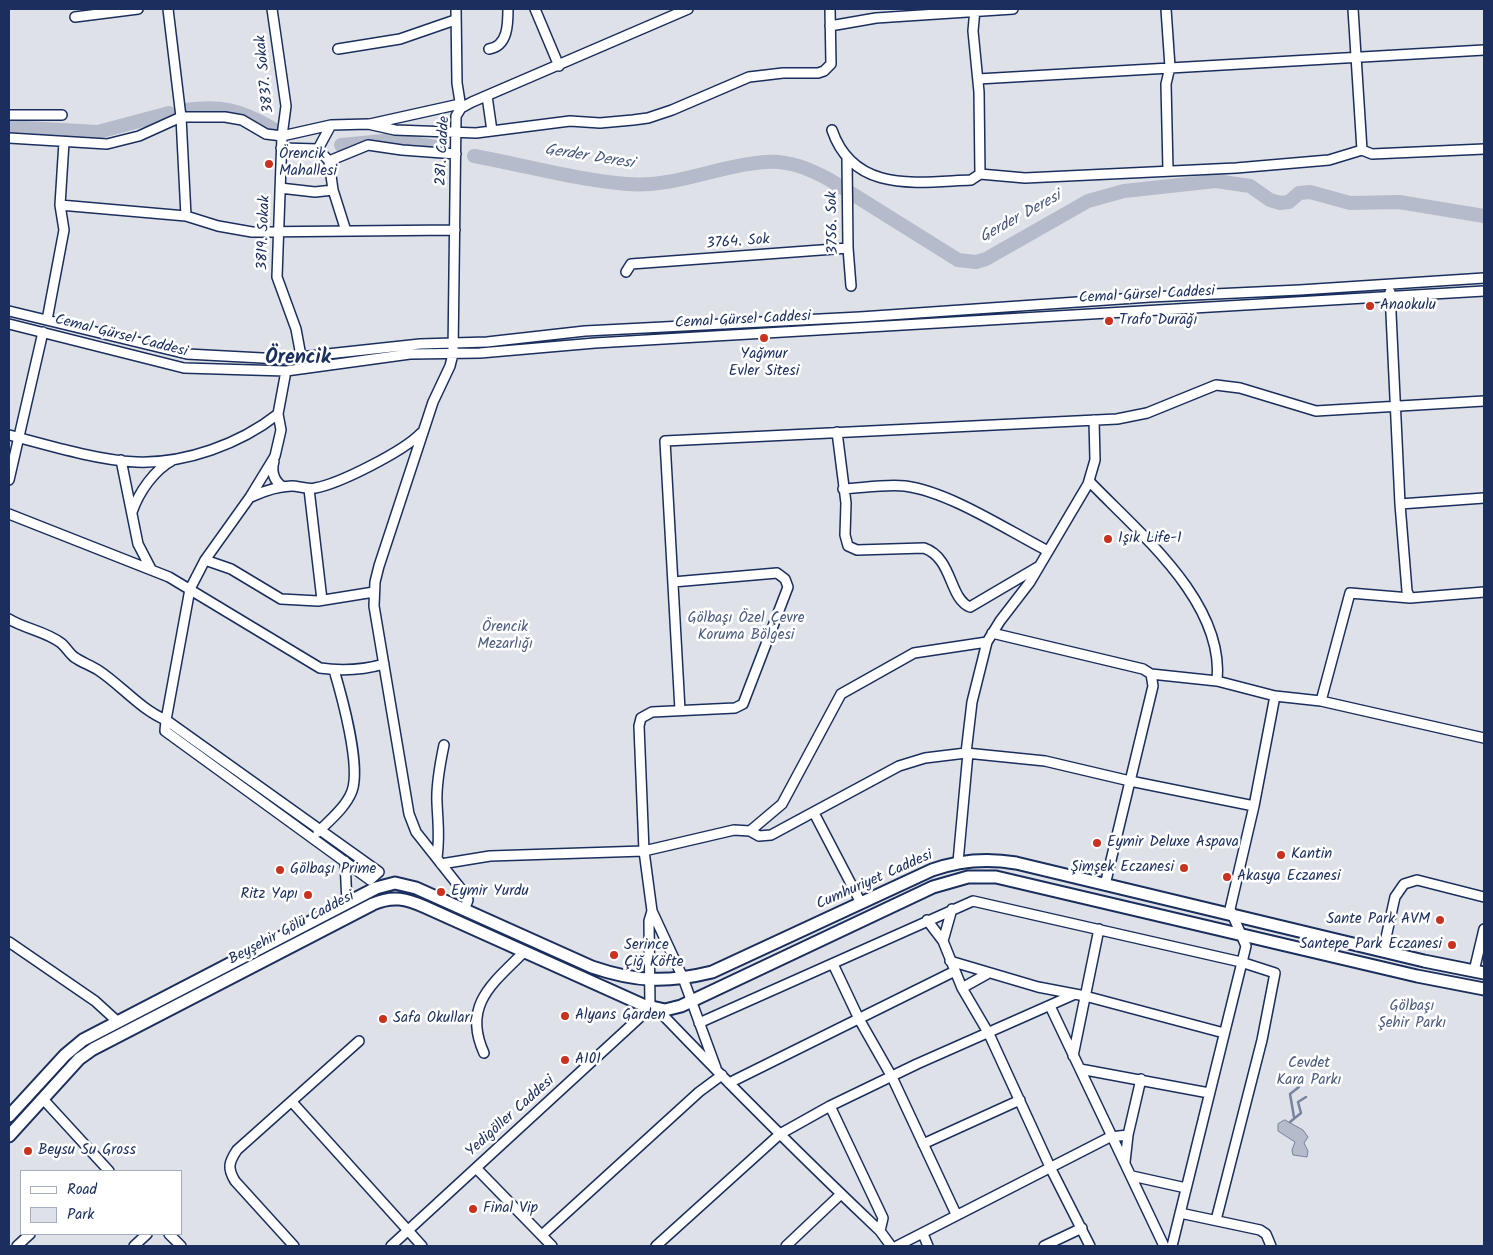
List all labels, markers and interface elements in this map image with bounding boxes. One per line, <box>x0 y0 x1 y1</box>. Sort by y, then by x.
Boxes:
street label: 3837. Sokak <box>253 34 279 114</box>
street label: 281. Cadde <box>433 116 455 186</box>
water label: Gerder Deresi <box>543 141 635 175</box>
place label: Örencik Mahallesi <box>279 146 337 181</box>
marker: Örencik Mahallesi <box>263 158 275 170</box>
water label: Gerder Deresi <box>977 188 1065 248</box>
street label: 3756. Sok <box>824 191 844 255</box>
street label: 3819. Sokak <box>255 195 275 271</box>
street label: 3764. Sok <box>706 232 770 254</box>
street label: Cemal Gürsel Caddesi <box>1078 283 1216 309</box>
place label: Anaokulu <box>1380 297 1436 315</box>
marker: Anaokulu <box>1364 300 1376 312</box>
street label: Cemal Gürsel Caddesi <box>674 308 812 334</box>
street label: Cemal Gürsel Caddesi <box>53 312 189 362</box>
place label: Trafo Durağı <box>1119 312 1197 330</box>
marker: Trafo Durağı <box>1103 315 1115 327</box>
marker: Yağmur Evler Sitesi <box>758 332 770 344</box>
place label: Yağmur Evler Sitesi <box>729 346 799 381</box>
district label: Örencik <box>265 348 331 372</box>
place label: Işık Life-1 <box>1118 530 1182 548</box>
marker: Işık Life-1 <box>1102 533 1114 545</box>
park label: Gölbaşı Özel Çevre Koruma Bölgesi <box>688 610 804 645</box>
park label: Örencik Mezarlığı <box>477 619 533 654</box>
place label: Eymir Deluxe Aspava <box>1107 834 1239 852</box>
marker: Eymir Deluxe Aspava <box>1091 837 1103 849</box>
place label: Kantin <box>1291 846 1332 864</box>
street label: Cumhuriyet Caddesi <box>814 847 936 915</box>
marker: Kantin <box>1275 849 1287 861</box>
place label: Şimşek Eczanesi <box>1070 859 1174 877</box>
place label: Gölbaşı Prime <box>290 861 376 879</box>
marker: Şimşek Eczanesi <box>1178 862 1190 874</box>
marker: Gölbaşı Prime <box>274 864 286 876</box>
place label: Akasya Eczanesi <box>1237 868 1340 886</box>
marker: Akasya Eczanesi <box>1221 871 1233 883</box>
place label: Eymir Yurdu <box>451 883 529 901</box>
place label: Ritz Yapı <box>241 886 298 904</box>
marker: Eymir Yurdu <box>435 886 447 898</box>
street label: Beyşehir Gölü Caddesi <box>226 888 358 970</box>
marker: Ritz Yapı <box>302 889 314 901</box>
place label: Sante Park AVM <box>1326 911 1430 929</box>
marker: Sante Park AVM <box>1434 914 1446 926</box>
place label: Santepe Park Eczanesi <box>1300 936 1442 954</box>
place label: Serince Çiğ Köfte <box>624 937 684 972</box>
marker: Santepe Park Eczanesi <box>1446 939 1458 951</box>
marker: Serince Çiğ Köfte <box>608 949 620 961</box>
park label: Gölbaşı Şehir Parkı <box>1378 998 1446 1033</box>
place label: Alyans Garden <box>575 1007 666 1025</box>
place label: Safa Okulları <box>393 1010 473 1028</box>
marker: Alyans Garden <box>559 1010 571 1022</box>
marker: Safa Okulları <box>377 1013 389 1025</box>
place label: A101 <box>575 1051 601 1069</box>
marker: A101 <box>559 1054 571 1066</box>
park label: Cevdet Kara Parkı <box>1277 1055 1341 1090</box>
street label: Yedigöller Caddesi <box>463 1072 559 1162</box>
place label: Beysu Su Gross <box>38 1142 136 1160</box>
marker: Beysu Su Gross <box>22 1145 34 1157</box>
legend <box>20 1170 182 1235</box>
text: Road <box>67 1178 97 1202</box>
place label: Final Vip <box>483 1200 538 1218</box>
text: Park <box>67 1203 94 1227</box>
marker: Final Vip <box>467 1203 479 1215</box>

